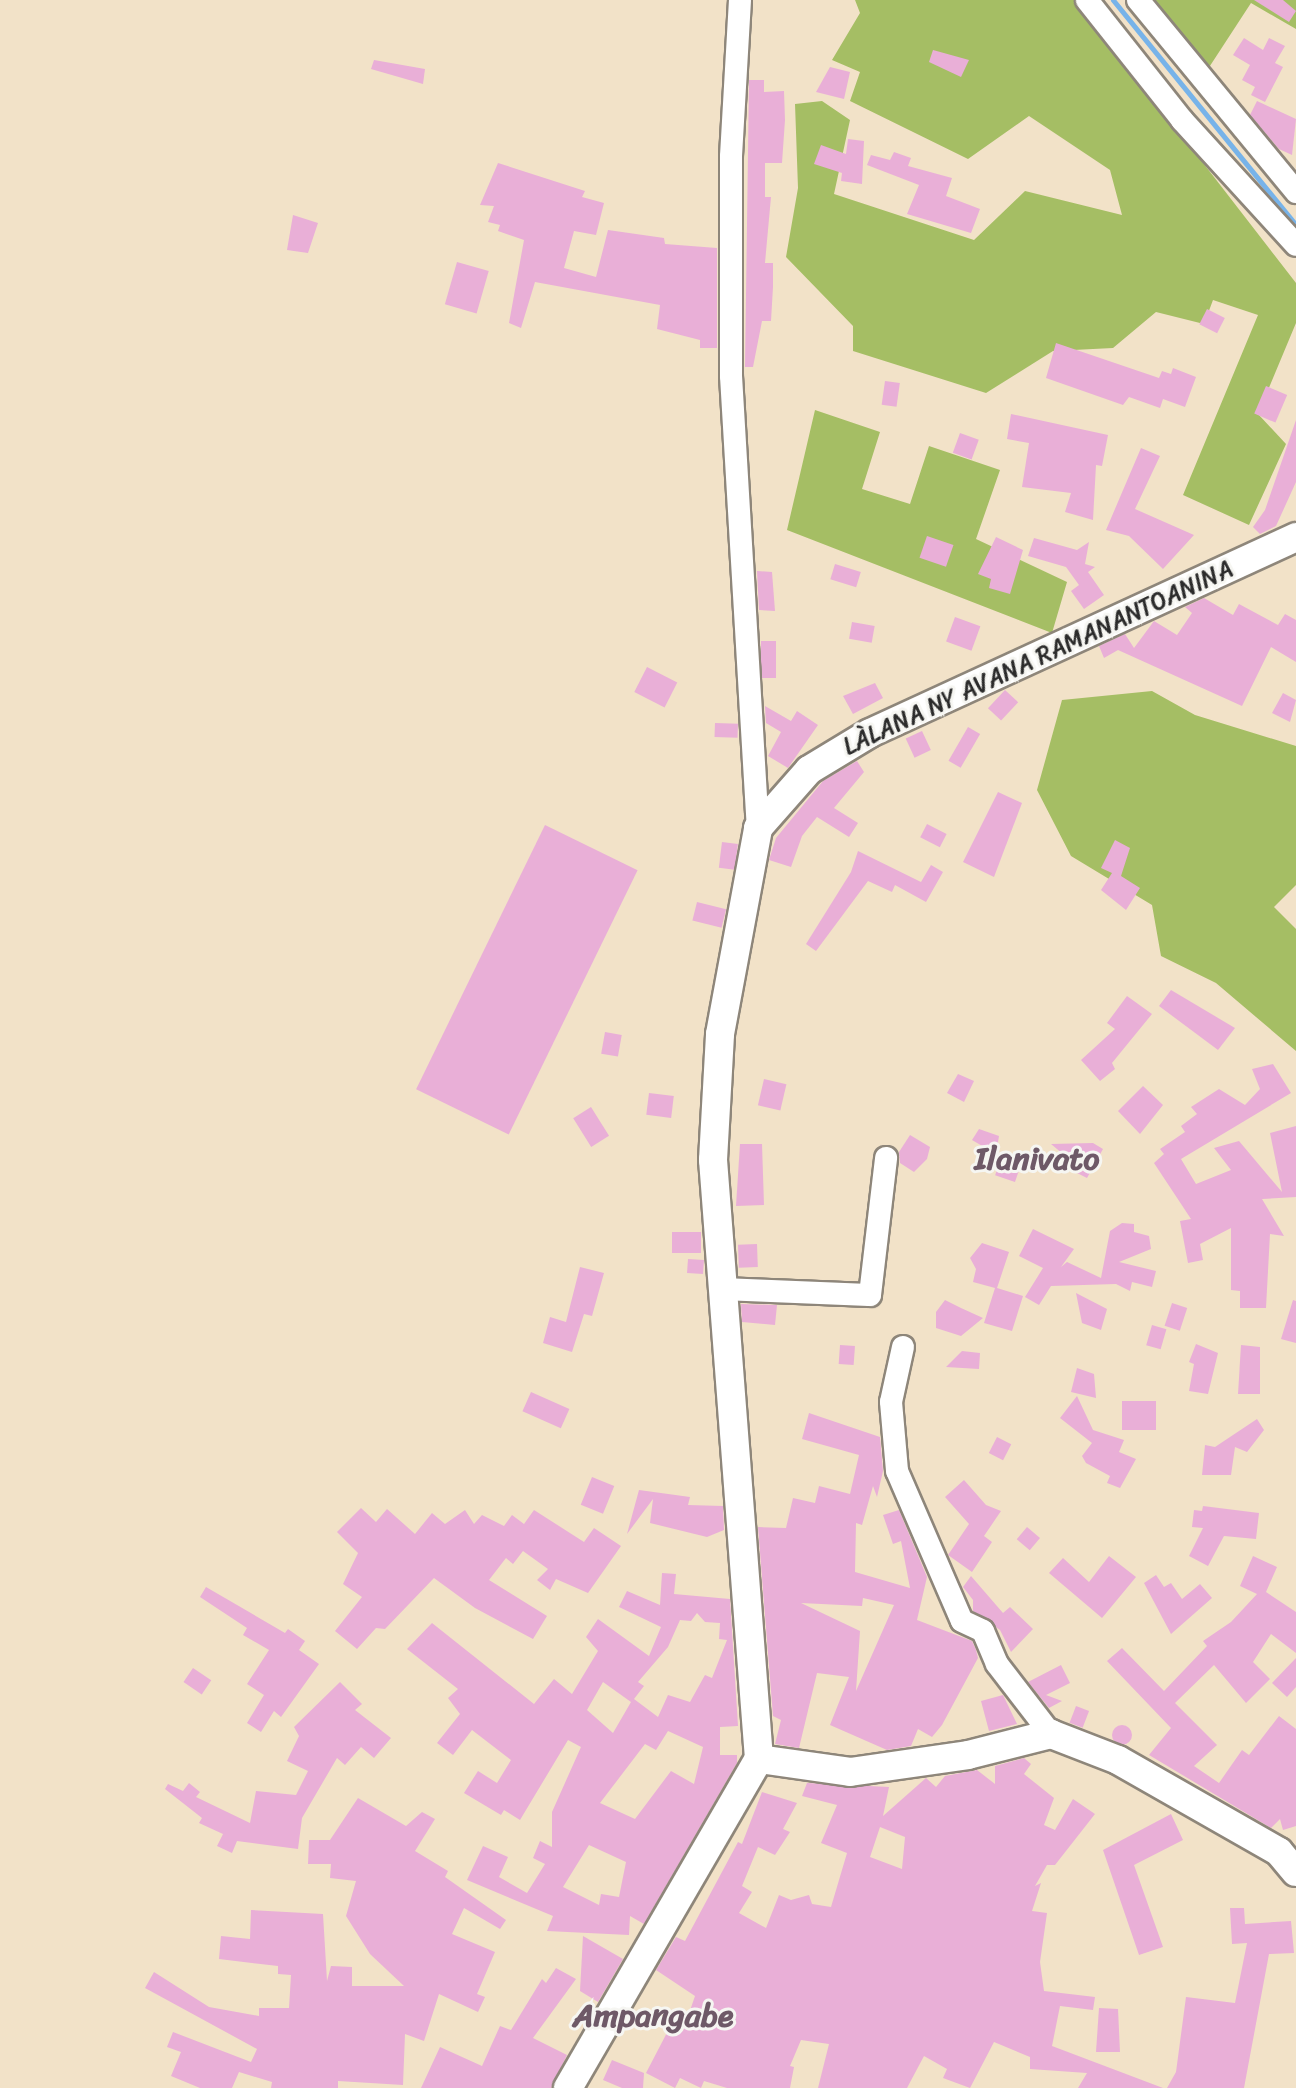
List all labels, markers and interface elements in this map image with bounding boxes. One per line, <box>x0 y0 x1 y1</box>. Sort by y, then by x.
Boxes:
street label: LÀLANA NY AVANA RAMANANTOANINA <box>839 555 1237 761</box>
district label: Ilanivato <box>974 1140 1100 1178</box>
district label: Ampangabe <box>573 1997 733 2035</box>

